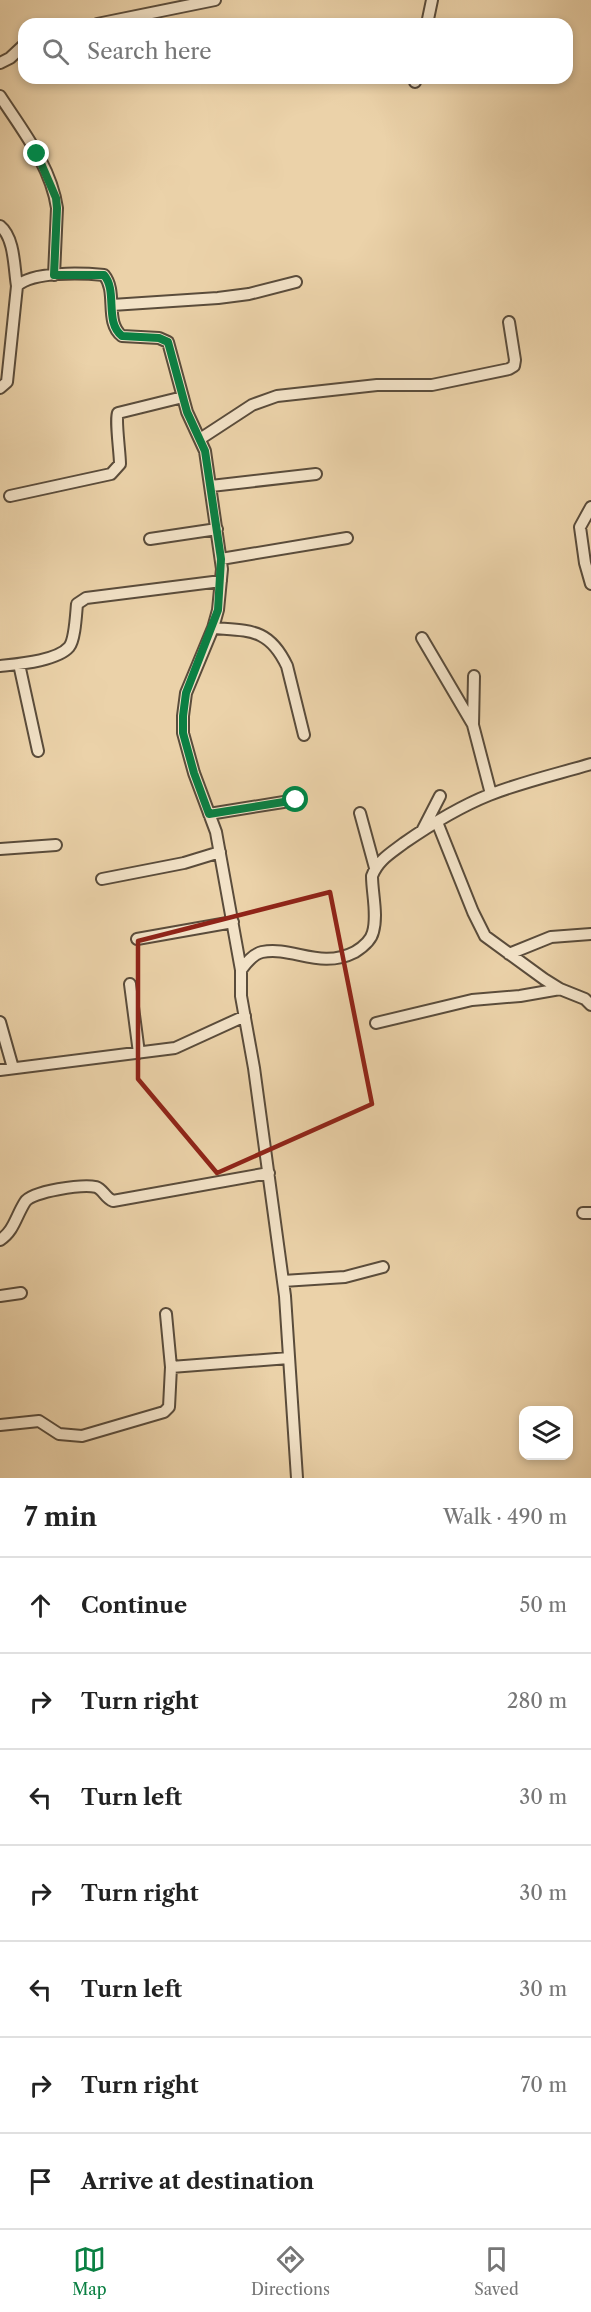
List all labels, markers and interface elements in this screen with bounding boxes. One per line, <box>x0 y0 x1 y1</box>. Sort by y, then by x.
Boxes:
search box <box>18 18 573 84</box>
icon: search <box>39 35 72 68</box>
text: Search here <box>87 38 212 65</box>
route end <box>23 140 49 166</box>
route start <box>282 786 308 812</box>
map controls <box>519 1406 573 1460</box>
button: layers <box>519 1406 573 1460</box>
text: 7 min <box>24 1501 97 1533</box>
text: Walk · 490 m <box>443 1505 567 1529</box>
icon: ahead <box>24 1589 57 1622</box>
text: Continue <box>81 1592 187 1619</box>
text: 50 m <box>520 1593 567 1617</box>
icon: right <box>24 1685 57 1718</box>
text: Turn right <box>81 1688 199 1715</box>
text: 280 m <box>507 1689 567 1713</box>
icon: left <box>24 1781 57 1814</box>
text: Turn left <box>81 1784 182 1811</box>
text: 30 m <box>519 1785 567 1809</box>
icon: right <box>24 1877 57 1910</box>
text: Turn right <box>81 1880 199 1907</box>
text: 30 m <box>519 1881 567 1905</box>
icon: left <box>24 1973 57 2006</box>
text: Turn left <box>81 1976 182 2003</box>
text: 30 m <box>519 1977 567 2001</box>
icon: right <box>24 2069 57 2102</box>
text: Turn right <box>81 2072 199 2099</box>
text: 70 m <box>521 2073 567 2097</box>
icon: arrive <box>24 2165 57 2198</box>
text: Arrive at destination <box>81 2168 314 2195</box>
tab: Map <box>72 2243 107 2299</box>
tab: Directions <box>251 2243 330 2299</box>
tab: Saved <box>474 2243 519 2299</box>

